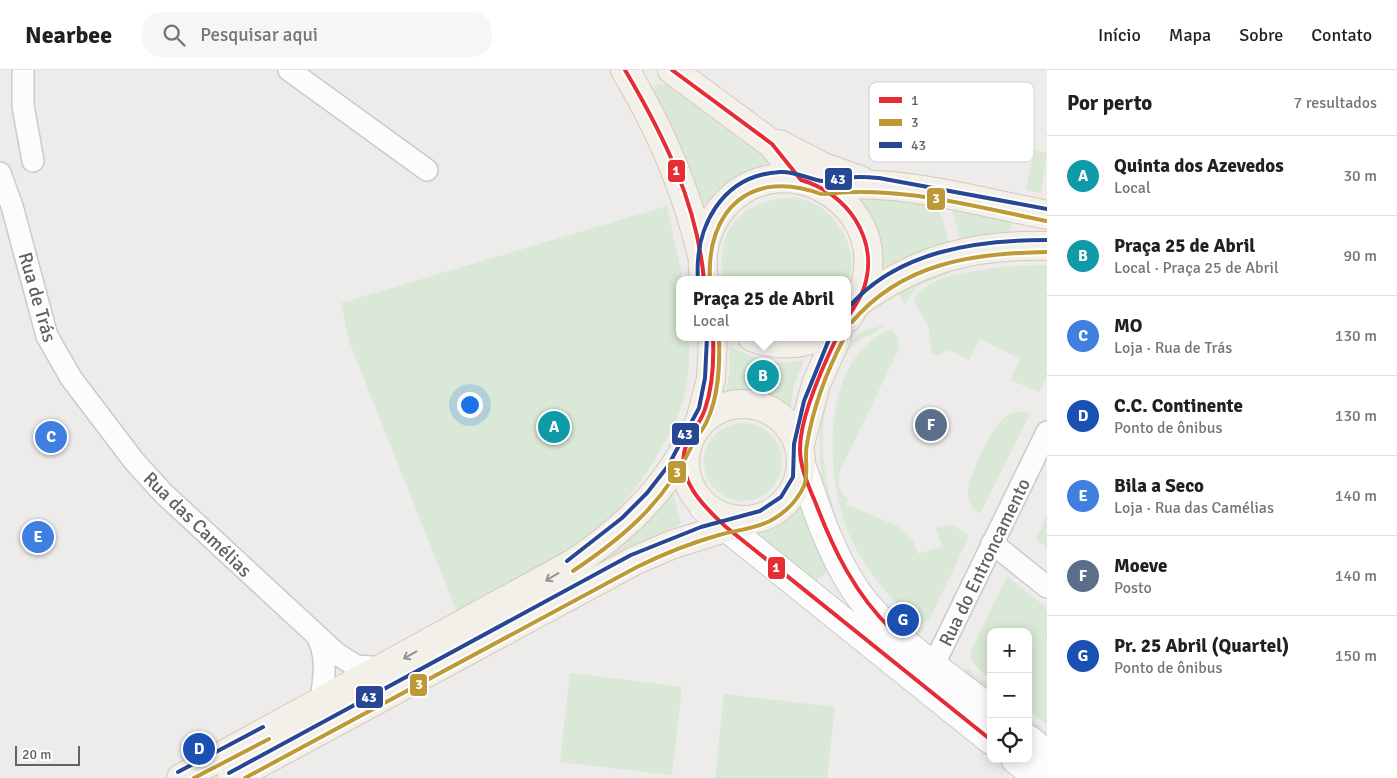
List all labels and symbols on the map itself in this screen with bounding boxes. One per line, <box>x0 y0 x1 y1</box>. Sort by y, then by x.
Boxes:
legend <box>869 82 1034 162</box>
text: 1 <box>911 92 919 109</box>
text: 3 <box>911 114 919 131</box>
text: 43 <box>911 137 926 154</box>
line badge: 1 <box>667 159 686 183</box>
text: 1 <box>672 162 680 179</box>
line badge: 43 <box>824 167 853 191</box>
text: 43 <box>830 171 846 188</box>
line badge: 3 <box>926 187 946 211</box>
text: 3 <box>932 190 940 207</box>
street label: Rua de Trás <box>13 250 61 345</box>
pin: B <box>747 357 779 395</box>
your location <box>457 392 483 418</box>
pin: F <box>915 406 947 444</box>
pin: A <box>538 408 570 446</box>
pin: C <box>35 418 67 456</box>
line badge: 43 <box>671 422 700 446</box>
text: 43 <box>677 426 693 443</box>
line badge: 3 <box>667 460 687 484</box>
text: 3 <box>673 464 681 481</box>
street label: Rua das Camélias <box>138 467 257 583</box>
street label: Rua do Entroncamento <box>934 474 1036 650</box>
pin: E <box>22 518 54 556</box>
line badge: 1 <box>767 556 786 580</box>
text: 1 <box>772 559 780 576</box>
one-way arrow <box>546 572 560 582</box>
pin: G <box>887 601 919 639</box>
one-way arrow <box>403 650 417 660</box>
line badge: 3 <box>409 673 428 697</box>
text: 3 <box>415 676 423 693</box>
line badge: 43 <box>355 685 384 709</box>
text: 43 <box>361 689 377 706</box>
pin: D <box>183 730 215 768</box>
scale bar <box>15 743 80 766</box>

